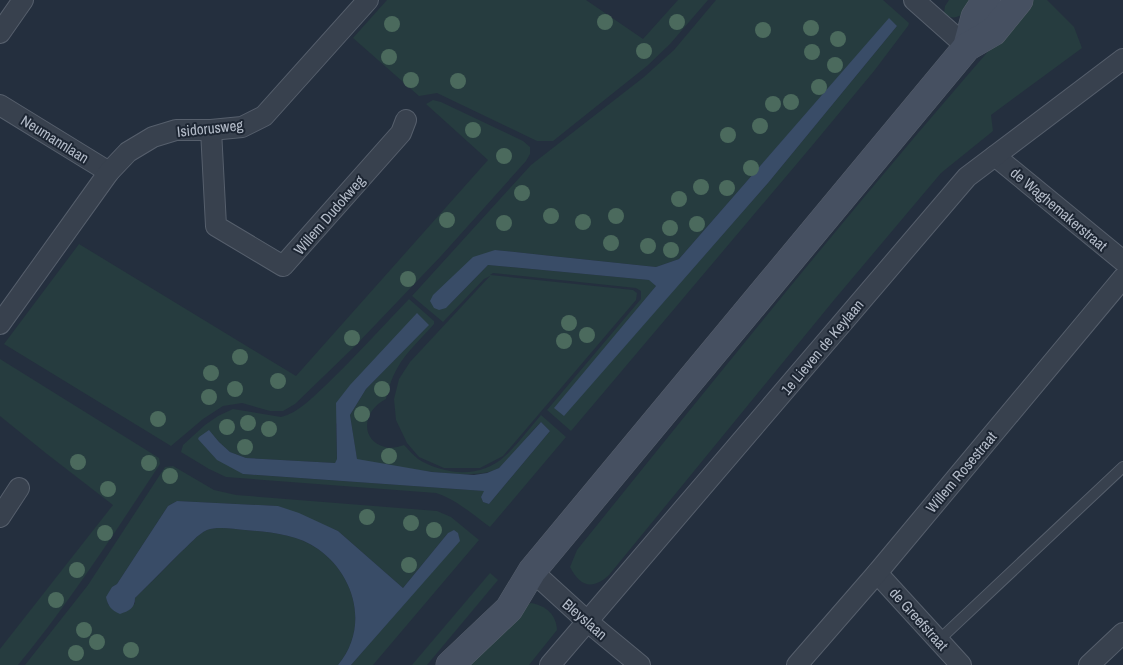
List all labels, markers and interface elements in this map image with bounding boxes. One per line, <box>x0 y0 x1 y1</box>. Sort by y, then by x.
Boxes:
street label: Neumannlaan <box>17 110 93 168</box>
street label: Isidorusweg <box>176 114 244 142</box>
street label: de Waghemakerstraat <box>1006 162 1112 256</box>
street label: Willem Dudokweg <box>289 171 370 259</box>
street label: 1e Lieven de Keylaan <box>776 295 868 399</box>
street label: Willem Rosestraat <box>921 426 1002 517</box>
street label: de Greefstraat <box>885 583 953 656</box>
street label: Bleyslaan <box>558 594 612 644</box>

